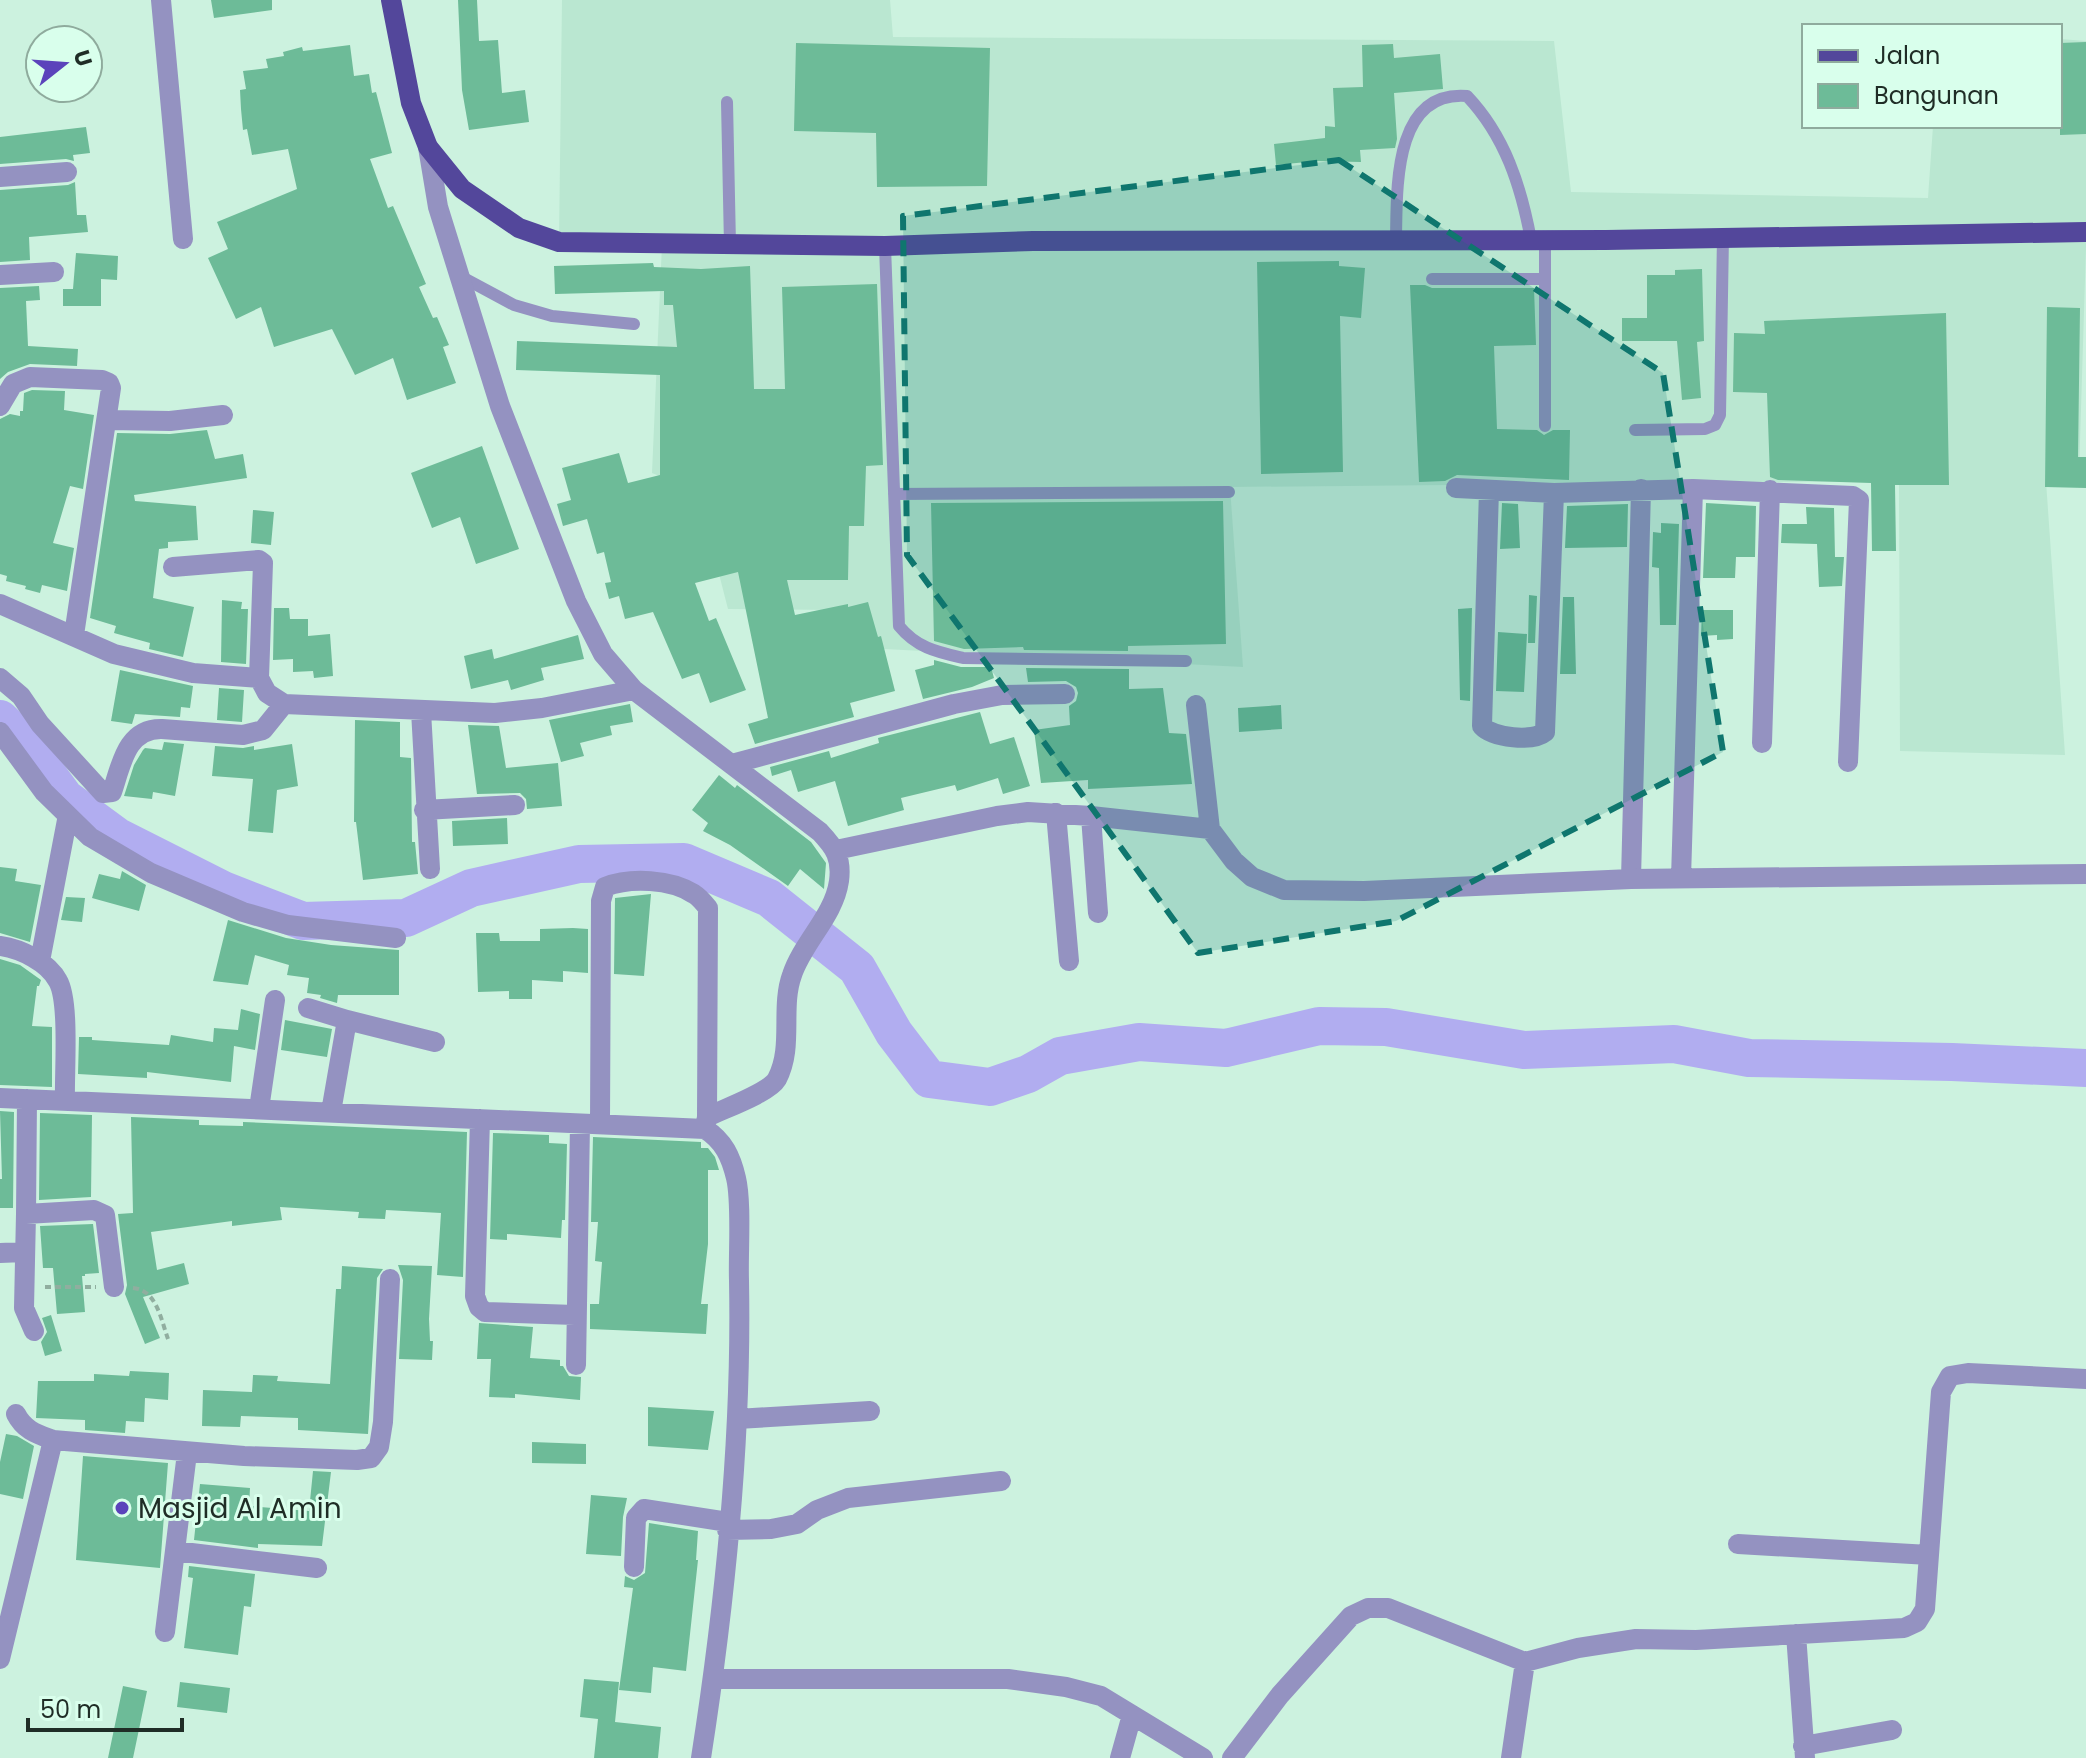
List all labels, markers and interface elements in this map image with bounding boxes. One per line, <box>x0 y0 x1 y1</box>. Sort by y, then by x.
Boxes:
north arrow <box>24 24 104 104</box>
legend <box>1802 24 2062 128</box>
text: Jalan <box>1874 39 1940 72</box>
text: U <box>66 46 100 70</box>
text: Bangunan <box>1874 79 1999 112</box>
place label: Masjid Al Amin <box>138 1489 342 1528</box>
marker: Masjid Al Amin <box>113 1499 131 1517</box>
scale bar <box>28 1682 182 1732</box>
text: 50 m <box>40 1693 101 1726</box>

